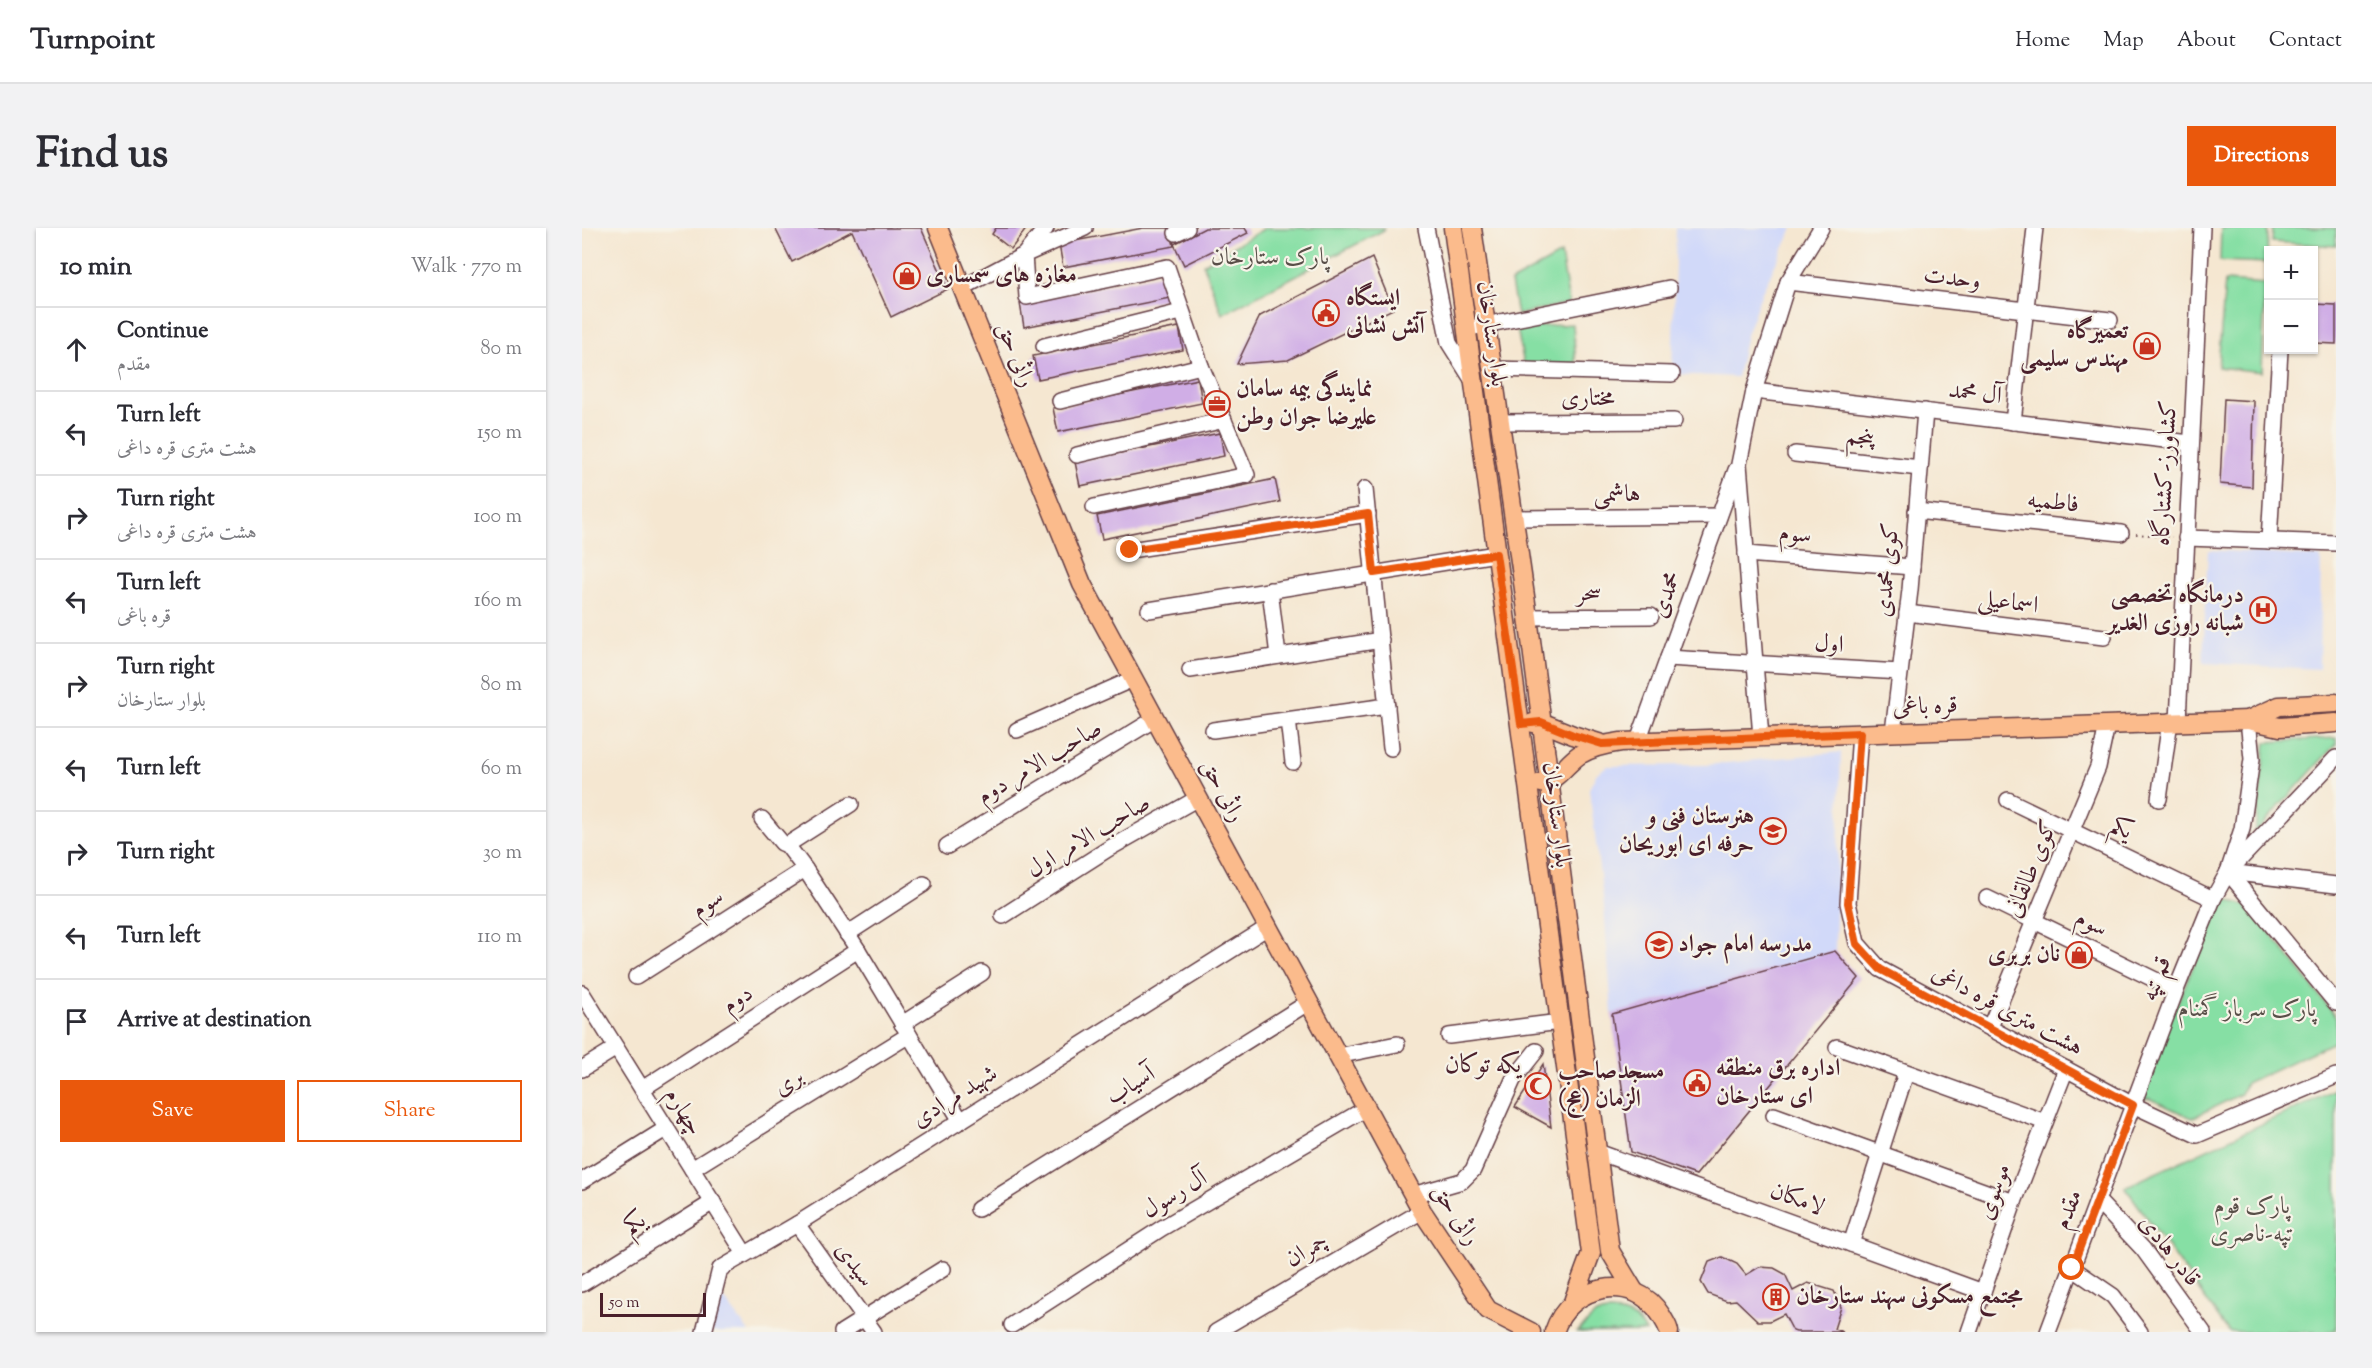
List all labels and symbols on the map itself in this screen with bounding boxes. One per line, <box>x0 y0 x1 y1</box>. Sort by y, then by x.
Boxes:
park label: پارک ستارخان <box>1211 241 1331 275</box>
place label: مغازه های سمساری <box>926 259 1077 293</box>
street label: وحدت <box>1921 259 1983 299</box>
shop icon: مغازه های سمساری <box>892 261 922 291</box>
street label: بلوار ستارخان <box>1467 279 1515 389</box>
place label: ایستگاه آتش نشانی <box>1345 281 1428 344</box>
public building icon: ایستگاه آتش نشانی <box>1311 298 1341 328</box>
place label: تعمیرگاه مهندس سلیمی <box>2020 315 2129 377</box>
street label: راثی حق <box>987 317 1043 393</box>
shop icon: تعمیرگاه مهندس سلیمی <box>2132 331 2162 361</box>
place label: نمایندگی بیمه سامان علیرضا جوان وطن <box>1236 369 1377 435</box>
street label: آل محمد <box>1946 374 2006 414</box>
street label: مختاری <box>1561 382 1615 416</box>
office icon: نمایندگی بیمه سامان علیرضا جوان وطن <box>1202 389 1232 419</box>
street label: کشاورز-کشتارگاه <box>2145 399 2187 547</box>
street label: پنجم <box>1844 420 1878 460</box>
street label: هاشمی <box>1593 478 1641 512</box>
street label: فاطمیه <box>2025 483 2081 523</box>
street label: سوم <box>1777 517 1813 555</box>
street label: کوی محمدی <box>1867 521 1909 619</box>
route end <box>1116 536 1142 562</box>
street label: محمدی <box>1643 567 1691 623</box>
street label: سحر <box>1573 577 1602 611</box>
place label: درمانگاه تخصصی شبانه روزی الغدیر <box>2104 578 2244 641</box>
street label: اسماعیلی <box>1976 582 2040 624</box>
hospital icon: درمانگاه تخصصی شبانه روزی الغدیر <box>2248 595 2278 625</box>
street label: اول <box>1813 627 1845 663</box>
street label: قره باغی <box>1892 689 1958 725</box>
street label: صاحب الامر دوم <box>971 712 1110 816</box>
street label: راثی حق <box>1191 753 1253 829</box>
street label: بلوار ستارخان <box>1533 760 1579 870</box>
street label: صاحب الامر اول <box>1021 787 1157 887</box>
place label: هنرستان فنی و حرفه ای ابوریحان <box>1619 800 1754 862</box>
street label: یکم <box>2103 809 2139 852</box>
street label: کوی طالقانی <box>1997 815 2067 923</box>
school or university icon: هنرستان فنی و حرفه ای ابوریحان <box>1758 816 1788 846</box>
street label: سوم <box>685 881 732 929</box>
street label: سوم <box>2068 902 2113 948</box>
place label: مدرسه امام جواد <box>1678 928 1812 964</box>
school or university icon: مدرسه امام جواد <box>1644 930 1674 960</box>
place label: نان بربری <box>1988 938 2060 972</box>
shop icon: نان بربری <box>2064 940 2094 970</box>
street label: قم تپه <box>2133 952 2184 1007</box>
street label: هشت متری قره داغی <box>1925 957 2089 1065</box>
street label: دوم <box>716 977 761 1024</box>
park label: پارک سرباز گمنام <box>2178 992 2318 1029</box>
district label: یکه توکان <box>1445 1047 1523 1084</box>
place label: اداره برق منطقه ای ستارخان <box>1716 1052 1841 1114</box>
place label: مسجدصاحب الزمان (عج) <box>1558 1055 1664 1118</box>
street label: آسیاب <box>1100 1056 1165 1114</box>
street label: شهید مرادی <box>905 1057 1005 1137</box>
street label: بری <box>767 1061 811 1105</box>
public building icon: اداره برق منطقه ای ستارخان <box>1682 1068 1712 1098</box>
mosque icon: مسجدصاحب الزمان (عج) <box>1523 1071 1553 1101</box>
street label: چهارم <box>653 1081 711 1144</box>
street label: موسوی <box>1969 1159 2021 1225</box>
street label: آل رسول <box>1136 1161 1216 1228</box>
street label: لامکان <box>1765 1175 1829 1225</box>
street label: راثی حق <box>1422 1177 1488 1253</box>
street label: مقدم <box>2046 1185 2094 1236</box>
park label: پارک قوم تپه-ناصری <box>2210 1190 2294 1252</box>
street label: یکم <box>617 1203 656 1247</box>
street label: قادر هادی <box>2130 1208 2208 1294</box>
street label: چمران <box>1279 1225 1335 1277</box>
street label: سیدی <box>826 1235 882 1295</box>
route start <box>2058 1254 2084 1280</box>
place label: مجتمع مسکونی سهند ستارخان <box>1796 1280 2023 1317</box>
building icon: مجتمع مسکونی سهند ستارخان <box>1761 1282 1791 1312</box>
scale bar <box>600 1290 706 1318</box>

